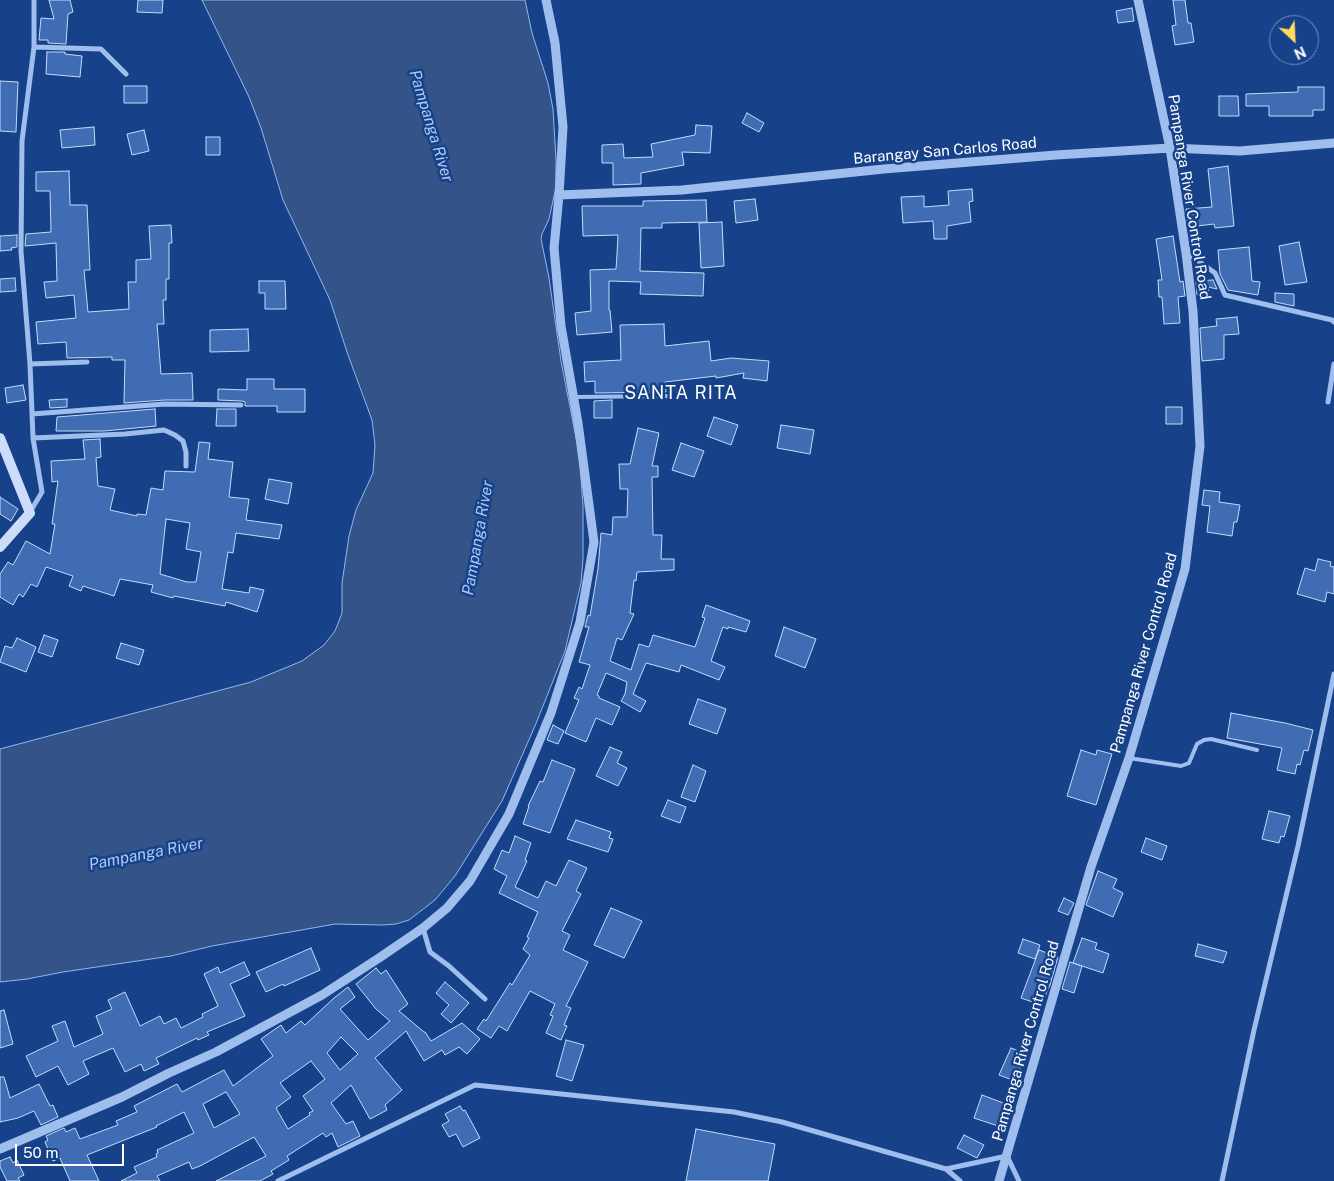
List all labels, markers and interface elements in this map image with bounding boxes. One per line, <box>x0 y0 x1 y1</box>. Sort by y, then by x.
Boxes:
north arrow <box>1269 15 1319 65</box>
text: N <box>1292 43 1308 62</box>
water label: Pampanga River <box>405 68 457 184</box>
street label: Pampanga River Control Road <box>1164 93 1214 301</box>
street label: Barangay San Carlos Road <box>853 134 1037 168</box>
district label: SANTA RITA <box>623 382 739 404</box>
water label: Pampanga River <box>458 479 498 597</box>
street label: Pampanga River Control Road <box>1107 551 1181 755</box>
water label: Pampanga River <box>87 833 205 875</box>
street label: Pampanga River Control Road <box>989 939 1063 1143</box>
scale bar <box>18 1134 126 1166</box>
text: 50 m <box>23 1144 58 1161</box>

